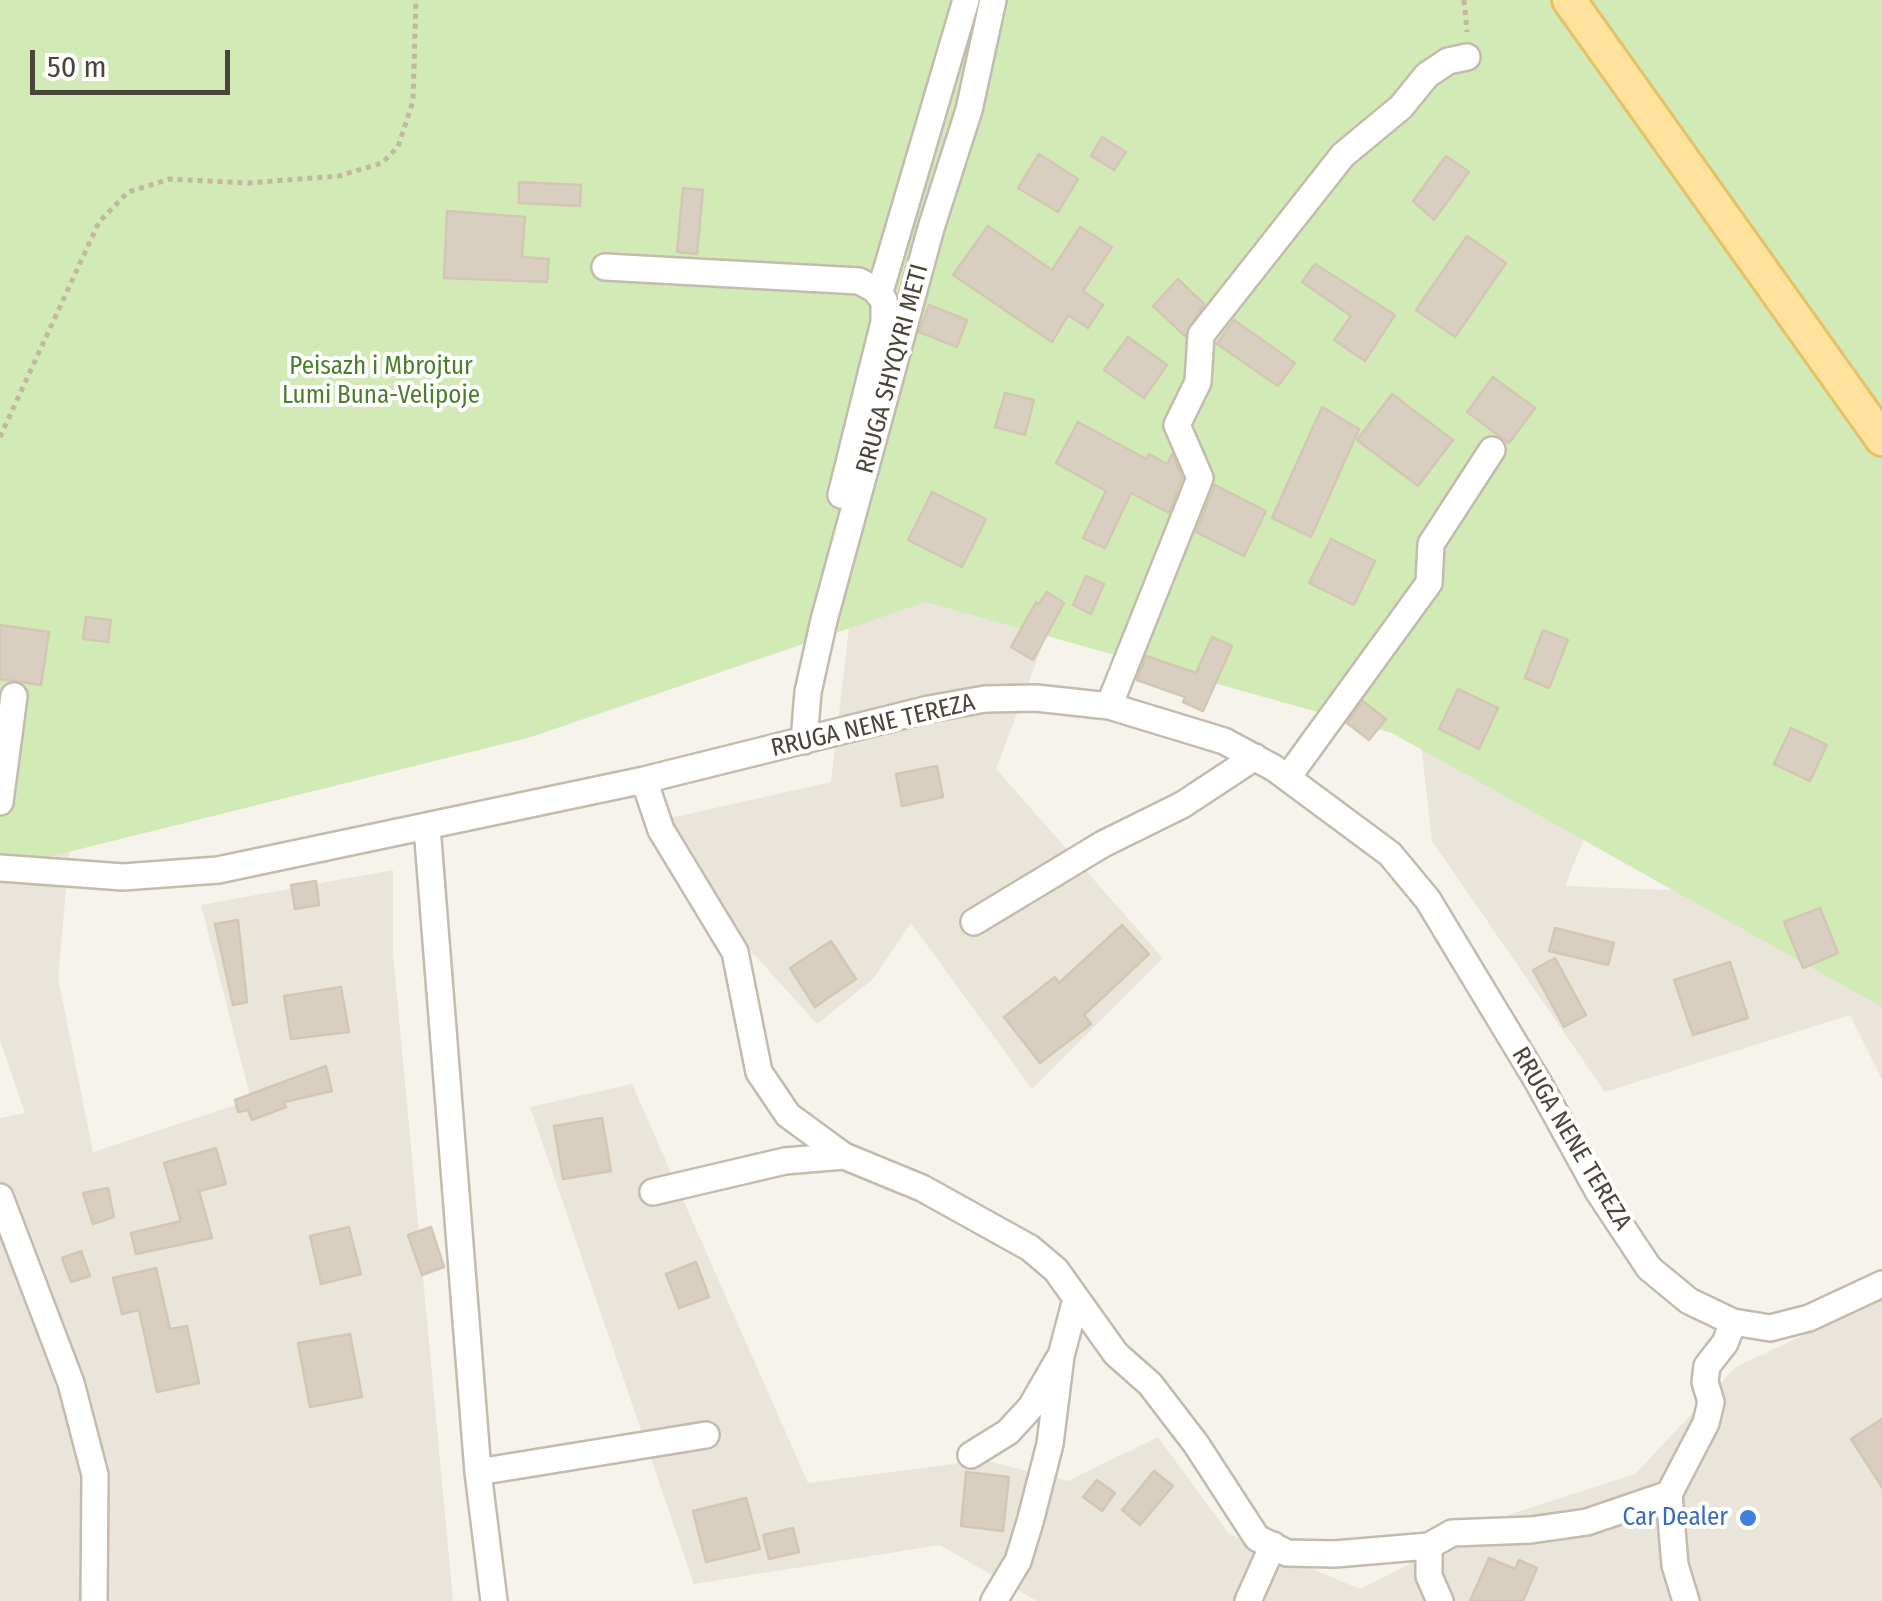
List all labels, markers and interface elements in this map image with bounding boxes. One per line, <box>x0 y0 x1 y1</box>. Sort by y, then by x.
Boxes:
scale bar <box>35 30 235 92</box>
text: 50 m <box>47 49 107 85</box>
street label: RRUGA SHYQYRI METI <box>851 261 935 477</box>
park label: Peisazh i Mbrojtur Lumi Buna-Velipoje <box>282 352 480 411</box>
street label: RRUGA NENE TEREZA <box>768 688 978 764</box>
street label: RRUGA NENE TEREZA <box>1505 1042 1637 1236</box>
place label: Car Dealer <box>1623 1503 1728 1533</box>
marker: Car Dealer <box>1737 1507 1759 1529</box>

